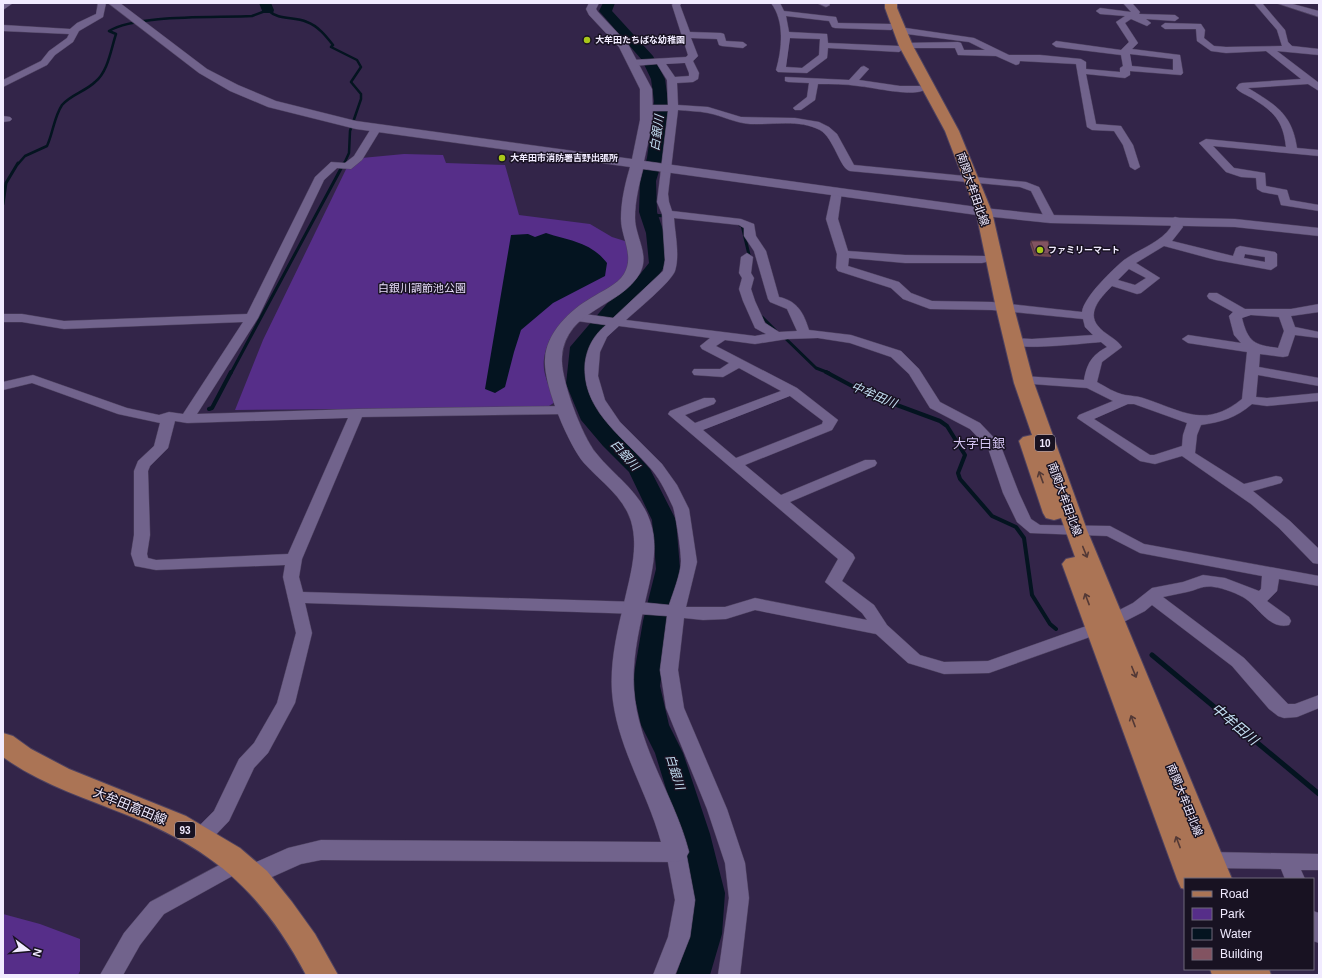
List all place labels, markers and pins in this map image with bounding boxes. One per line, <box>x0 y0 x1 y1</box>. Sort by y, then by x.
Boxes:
marker: 大牟田たちばな幼稚園 <box>582 35 592 45</box>
place label: 大牟田たちばな幼稚園 <box>595 35 685 45</box>
marker: 大牟田市消防署吉野出張所 <box>497 153 507 163</box>
place label: 大牟田市消防署吉野出張所 <box>510 153 618 163</box>
marker: ファミリーマート <box>1035 245 1045 255</box>
place label: ファミリーマート <box>1048 245 1120 255</box>

